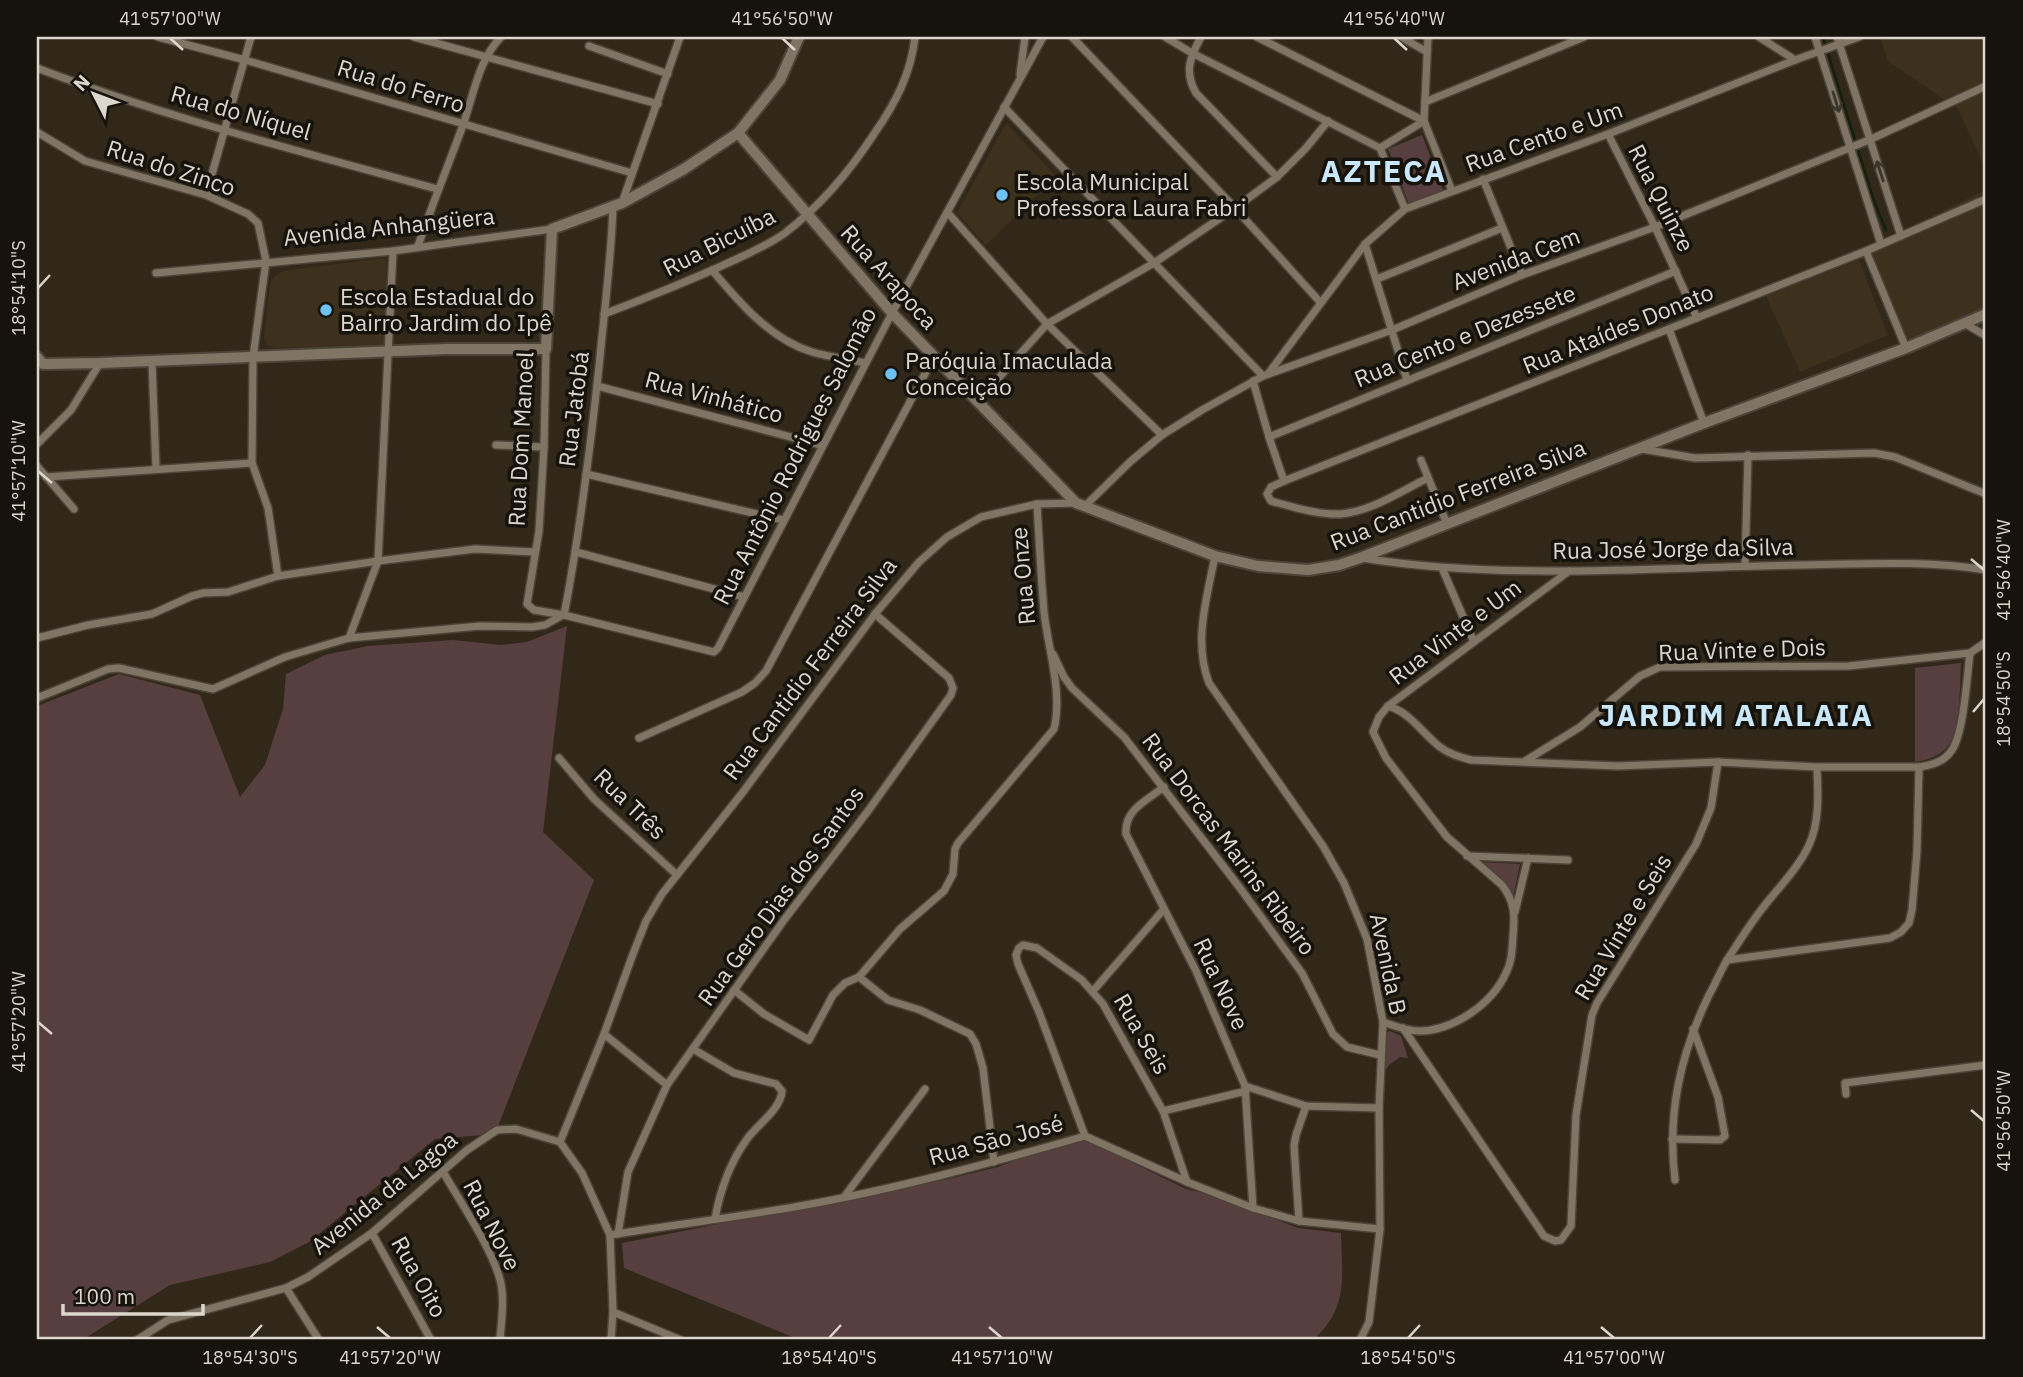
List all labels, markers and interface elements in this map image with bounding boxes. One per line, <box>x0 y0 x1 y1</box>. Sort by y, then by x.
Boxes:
text: 41°57'00"W <box>119 7 221 30</box>
text: 41°56'50"W <box>731 7 833 30</box>
text: 41°56'40"W <box>1343 7 1445 30</box>
street label: Rua do Ferro <box>334 51 469 119</box>
north arrow <box>60 60 130 130</box>
text: N <box>68 69 95 96</box>
street label: Rua do Níquel <box>168 78 315 146</box>
one-way arrow <box>1830 91 1843 113</box>
street label: Rua Cento e Um <box>1461 94 1627 178</box>
street label: Rua do Zinco <box>103 132 239 202</box>
street label: Rua Quinze <box>1622 139 1702 256</box>
district label: AZTECA <box>1321 151 1447 190</box>
one-way arrow <box>1872 161 1885 183</box>
place label: Escola Municipal Professora Laura Fabri <box>1016 166 1247 222</box>
marker: Escola Municipal Professora Laura Fabri <box>994 187 1010 203</box>
street label: Avenida Anhangüera <box>282 200 496 252</box>
street label: Rua Bicuíba <box>657 200 780 282</box>
street label: Rua Arapoca <box>835 218 945 335</box>
street label: Avenida Cem <box>1447 220 1584 296</box>
text: 18°54'10"S <box>7 240 30 336</box>
street label: Rua Ataídes Donato <box>1518 276 1718 380</box>
street label: Rua Cento e Dezessete <box>1349 277 1580 393</box>
place label: Escola Estadual do Bairro Jardim do Ipê <box>340 281 552 337</box>
marker: Escola Estadual do Bairro Jardim do Ipê <box>318 302 334 318</box>
street label: Rua Antônio Rodrigues Salomão <box>706 302 882 610</box>
place label: Paróquia Imaculada Conceição <box>905 345 1112 401</box>
street label: Rua Jatobá <box>551 349 595 468</box>
street label: Rua Dom Manoel <box>500 351 540 527</box>
street label: Rua Vinhático <box>642 363 787 429</box>
marker: Paróquia Imaculada Conceição <box>883 366 899 382</box>
text: 41°57'10"W <box>7 420 30 522</box>
street label: Rua Cantidio Ferreira Silva <box>1326 432 1590 557</box>
text: 41°56'40"W <box>1992 519 2015 621</box>
street label: Rua Onze <box>1003 526 1041 626</box>
street label: Rua José Jorge da Silva <box>1552 531 1794 565</box>
street label: Rua Cantidio Ferreira Silva <box>716 551 903 786</box>
street label: Rua Vinte e Um <box>1382 572 1527 691</box>
street label: Rua Vinte e Dois <box>1658 631 1826 667</box>
text: 18°54'50"S <box>1992 651 2015 747</box>
district label: JARDIM ATALAIA <box>1598 695 1874 734</box>
street label: Rua Dorcas Marins Ribeiro <box>1136 726 1323 961</box>
street label: Rua Três <box>588 761 673 845</box>
street label: Rua Gero Dias dos Santos <box>690 780 870 1011</box>
street label: Rua Vinte e Seis <box>1567 848 1678 1005</box>
street label: Avenida B <box>1364 910 1414 1017</box>
street label: Rua Nove <box>1188 933 1256 1034</box>
text: 41°57'20"W <box>7 971 30 1073</box>
street label: Rua Seis <box>1108 988 1178 1079</box>
text: 41°56'50"W <box>1992 1070 2015 1172</box>
street label: Rua São José <box>925 1107 1066 1171</box>
street label: Avenida da Lagoa <box>304 1124 463 1260</box>
street label: Rua Nove <box>457 1174 529 1275</box>
street label: Rua Oito <box>385 1231 454 1322</box>
scale bar <box>63 1272 203 1316</box>
text: 100 m <box>74 1282 135 1310</box>
text: 18°54'30"S <box>202 1346 298 1369</box>
text: 41°57'20"W <box>339 1346 441 1369</box>
text: 18°54'40"S <box>781 1346 877 1369</box>
text: 41°57'10"W <box>951 1346 1053 1369</box>
text: 18°54'50"S <box>1360 1346 1456 1369</box>
text: 41°57'00"W <box>1563 1346 1665 1369</box>

